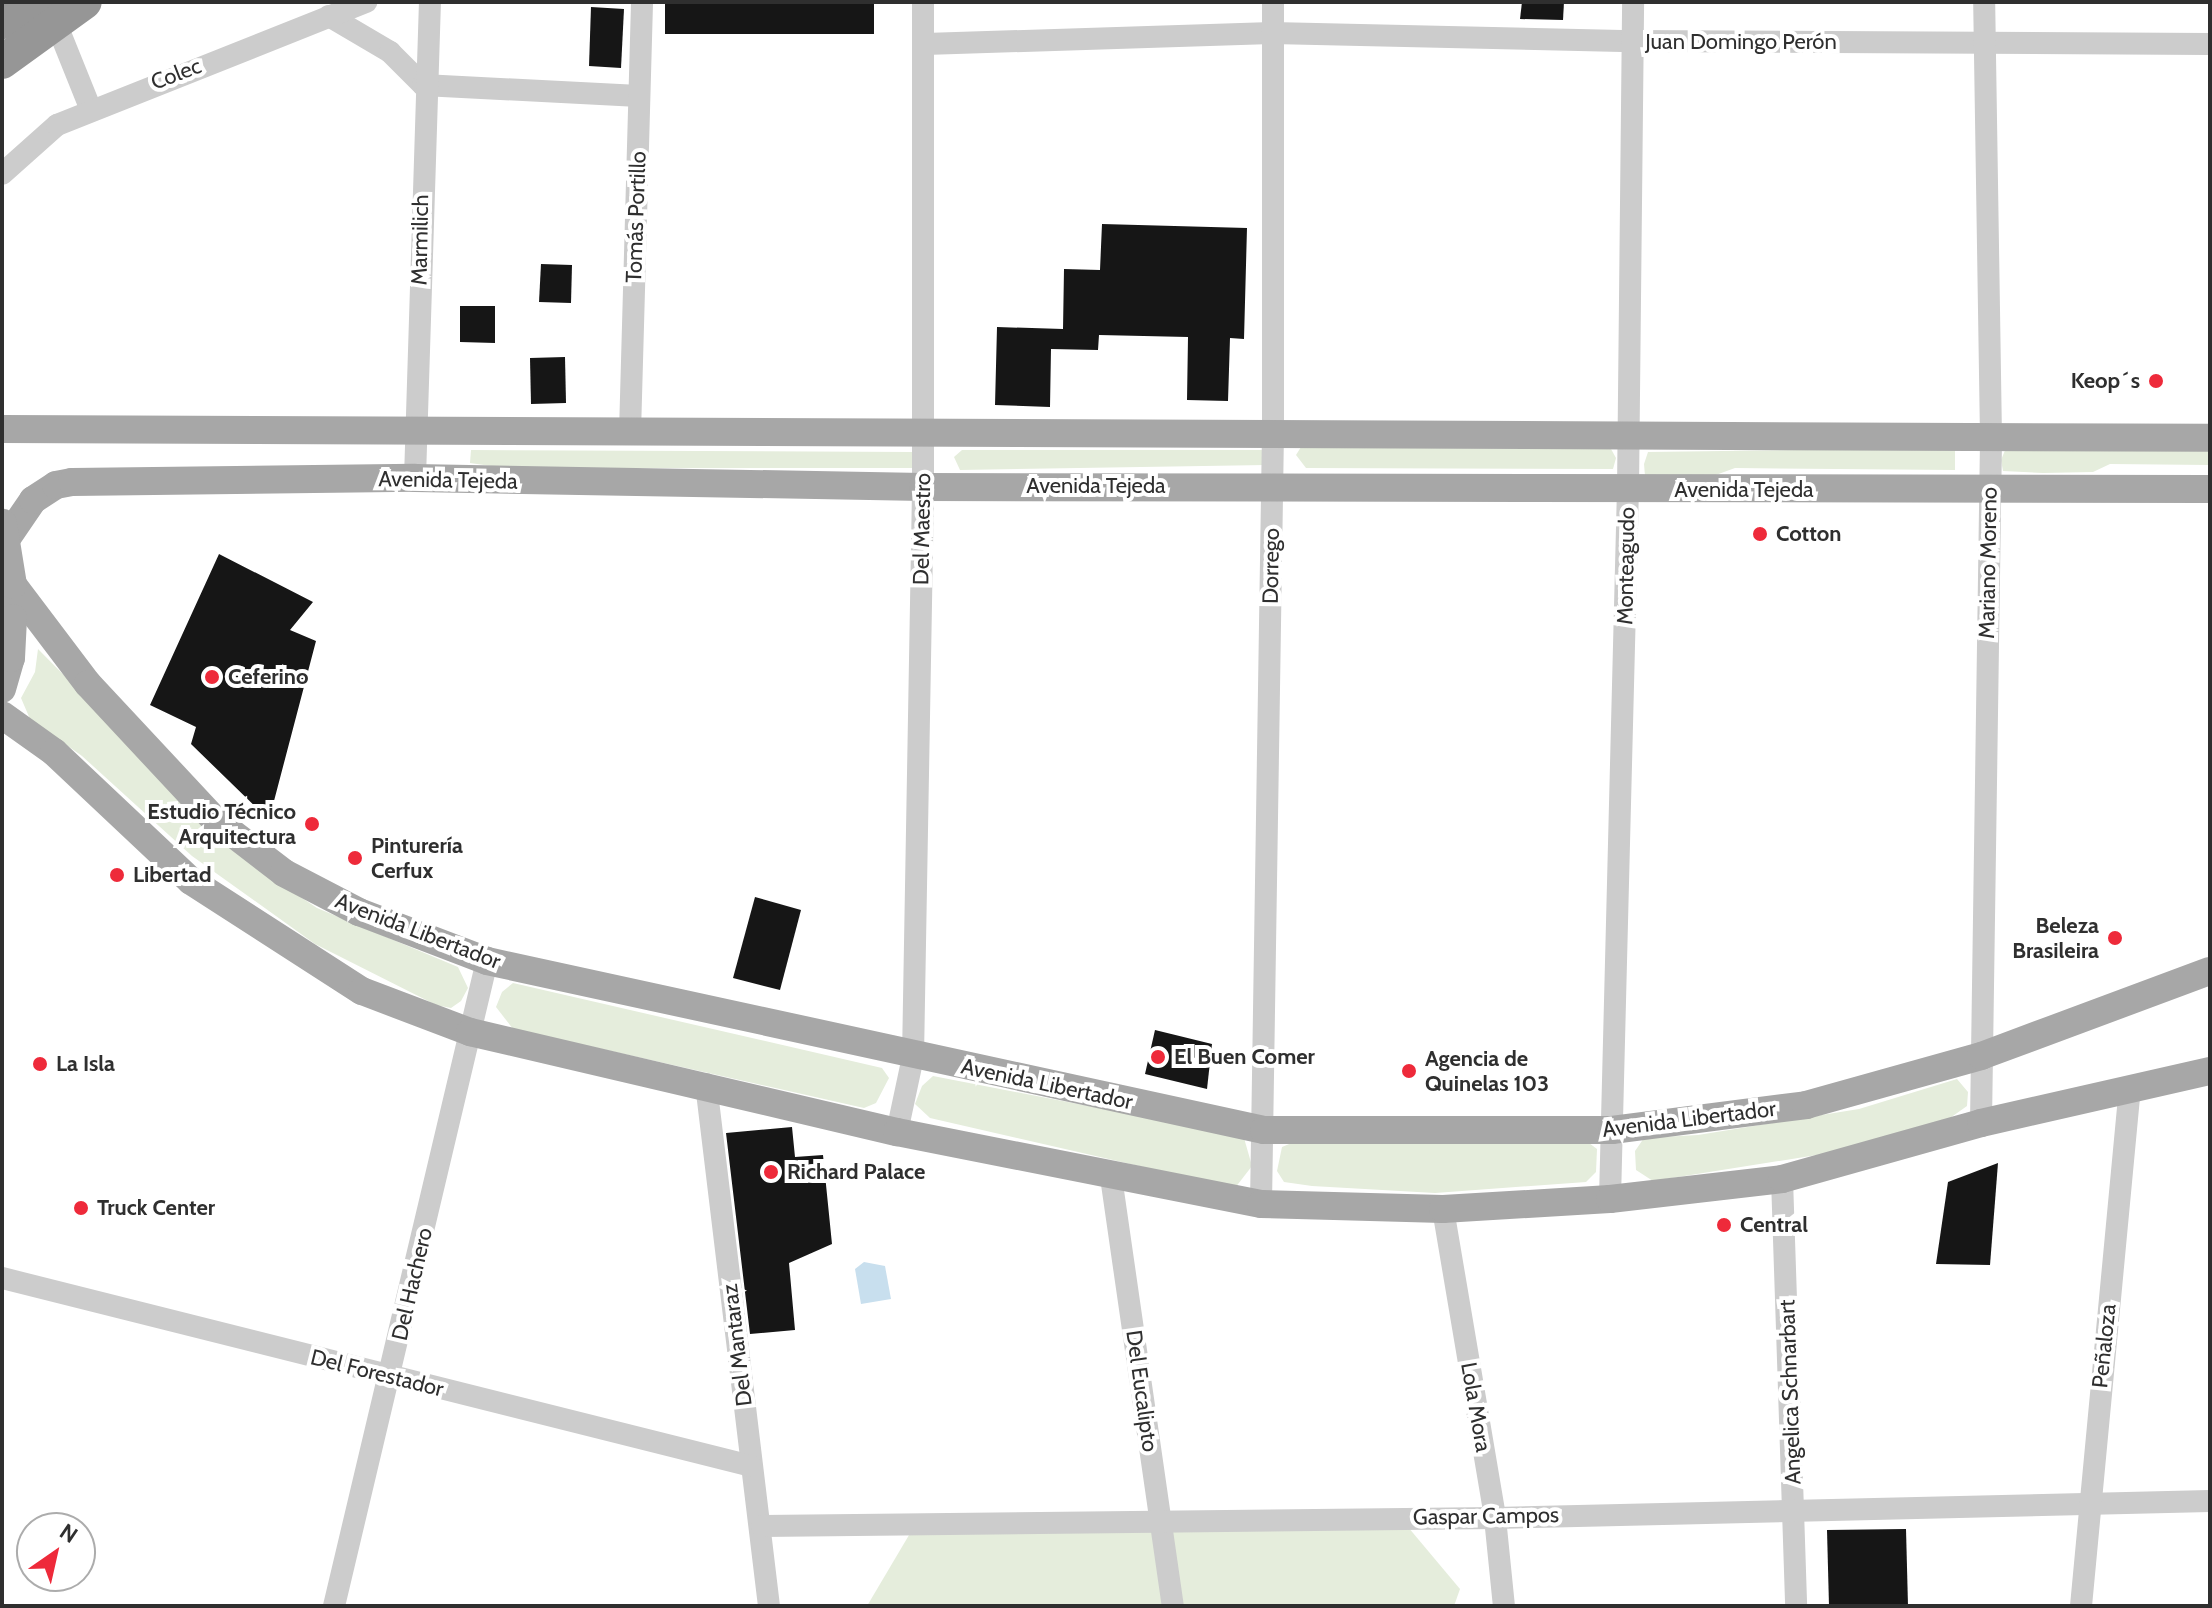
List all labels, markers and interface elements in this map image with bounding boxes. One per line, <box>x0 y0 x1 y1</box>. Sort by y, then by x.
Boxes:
street label: Juan Domingo Perón <box>1645 29 1837 55</box>
street label: Colec <box>147 52 205 96</box>
street label: Tomás Portillo <box>621 151 651 283</box>
street label: Marmilich <box>406 194 434 286</box>
place label: Keop´s <box>2071 368 2140 394</box>
marker: Keop´s <box>2147 372 2165 390</box>
street label: Avenida Tejeda <box>378 466 518 494</box>
street label: Del Maestro <box>908 473 936 585</box>
street label: Avenida Tejeda <box>1026 473 1166 499</box>
street label: Avenida Tejeda <box>1674 477 1814 503</box>
street label: Mariano Moreno <box>1973 487 2003 639</box>
street label: Monteagudo <box>1612 507 1640 625</box>
place label: Cotton <box>1776 521 1841 547</box>
marker: Cotton <box>1751 525 1769 543</box>
street label: Dorrego <box>1257 528 1285 604</box>
place label: Ceferino <box>228 664 308 690</box>
marker: Ceferino <box>203 668 221 686</box>
place label: Estudio Técnico Arquitectura <box>147 798 296 850</box>
marker: Estudio Técnico Arquitectura <box>303 815 321 833</box>
place label: Pinturería Cerfux <box>371 832 463 884</box>
marker: Pinturería Cerfux <box>346 849 364 867</box>
place label: Libertad <box>133 862 212 888</box>
marker: Libertad <box>108 866 126 884</box>
street label: Avenida Libertador <box>332 887 504 975</box>
place label: Beleza Brasileira <box>2012 912 2099 964</box>
marker: Beleza Brasileira <box>2106 929 2124 947</box>
place label: El Buen Comer <box>1174 1044 1315 1070</box>
place label: Agencia de Quinelas 103 <box>1425 1045 1549 1096</box>
marker: El Buen Comer <box>1149 1048 1167 1066</box>
place label: La Isla <box>56 1051 115 1077</box>
street label: Avenida Libertador <box>959 1053 1135 1115</box>
marker: La Isla <box>31 1055 49 1073</box>
marker: Agencia de Quinelas 103 <box>1400 1062 1418 1080</box>
street label: Avenida Libertador <box>1601 1095 1777 1143</box>
place label: Richard Palace <box>787 1159 925 1185</box>
marker: Richard Palace <box>762 1163 780 1181</box>
place label: Truck Center <box>97 1195 215 1221</box>
marker: Truck Center <box>72 1199 90 1217</box>
place label: Central <box>1740 1212 1808 1238</box>
marker: Central <box>1715 1216 1733 1234</box>
street label: Del Hachero <box>386 1225 438 1343</box>
street label: Del Mantaraz <box>716 1282 758 1408</box>
street label: Angelica Schnarbart <box>1774 1299 1806 1485</box>
street label: Peñaloza <box>2086 1303 2122 1389</box>
street label: Del Eucalipto <box>1120 1329 1164 1453</box>
street label: Del Forestador <box>308 1344 446 1402</box>
street label: Lola Mora <box>1455 1360 1497 1454</box>
street label: Gaspar Campos <box>1413 1502 1559 1530</box>
north arrow <box>16 1512 96 1592</box>
text: N <box>55 1518 83 1549</box>

